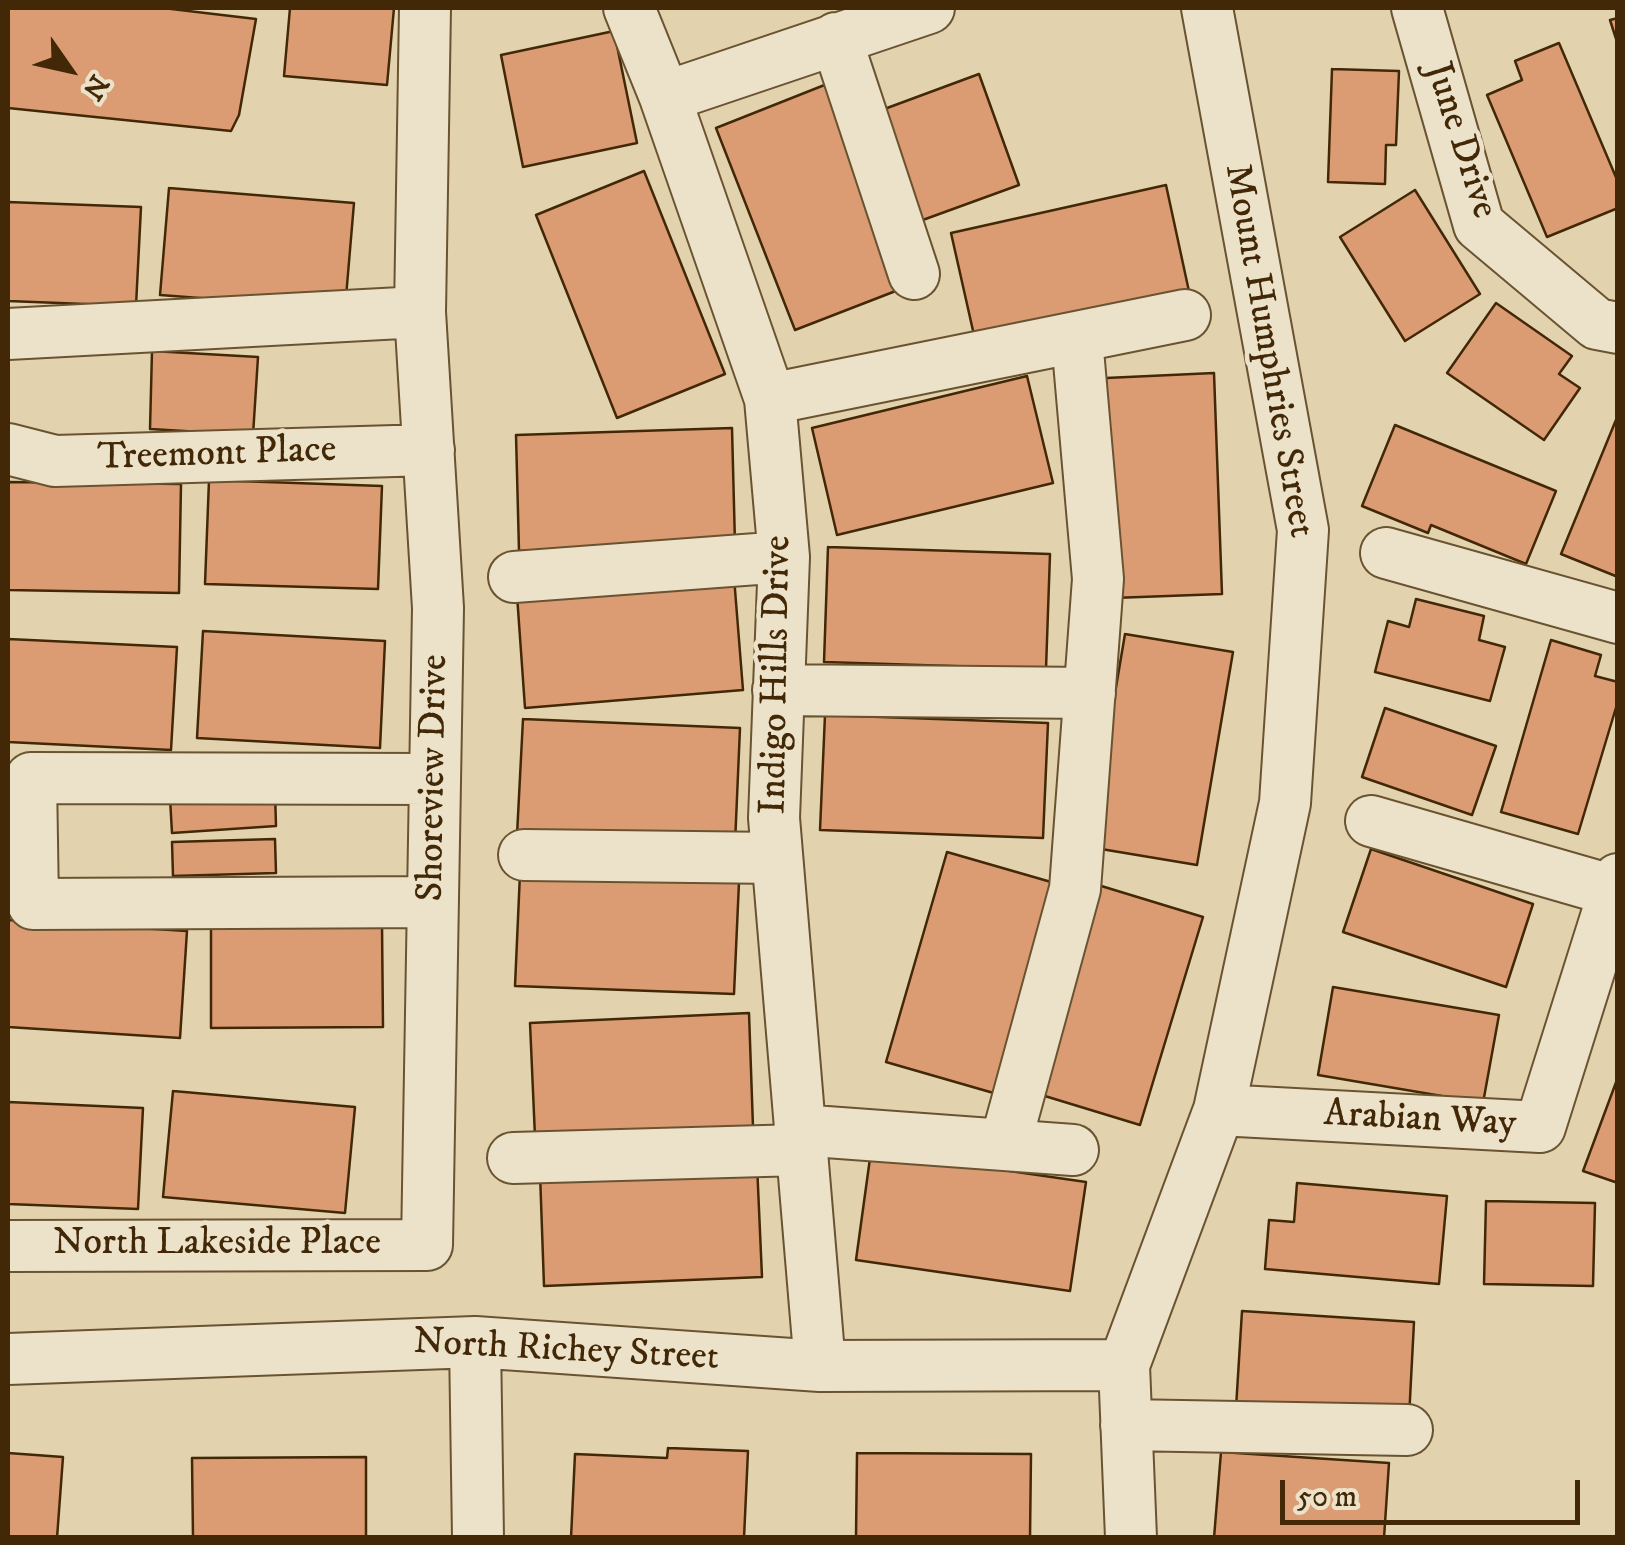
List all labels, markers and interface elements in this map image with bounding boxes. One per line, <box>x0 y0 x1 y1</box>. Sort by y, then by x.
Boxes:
north arrow <box>20 20 120 120</box>
street label: June Drive <box>1412 57 1506 225</box>
text: N <box>74 68 116 106</box>
street label: Mount Humphries Street <box>1212 161 1322 541</box>
street label: Treemont Place <box>97 429 337 483</box>
street label: Indigo Hills Drive <box>753 535 803 815</box>
street label: Shoreview Drive <box>410 654 460 902</box>
street label: Arabian Way <box>1323 1093 1517 1149</box>
street label: North Lakeside Place <box>53 1222 381 1268</box>
street label: North Richey Street <box>412 1321 720 1383</box>
scale bar <box>1285 1460 1585 1522</box>
text: 50 m <box>1297 1479 1357 1516</box>

